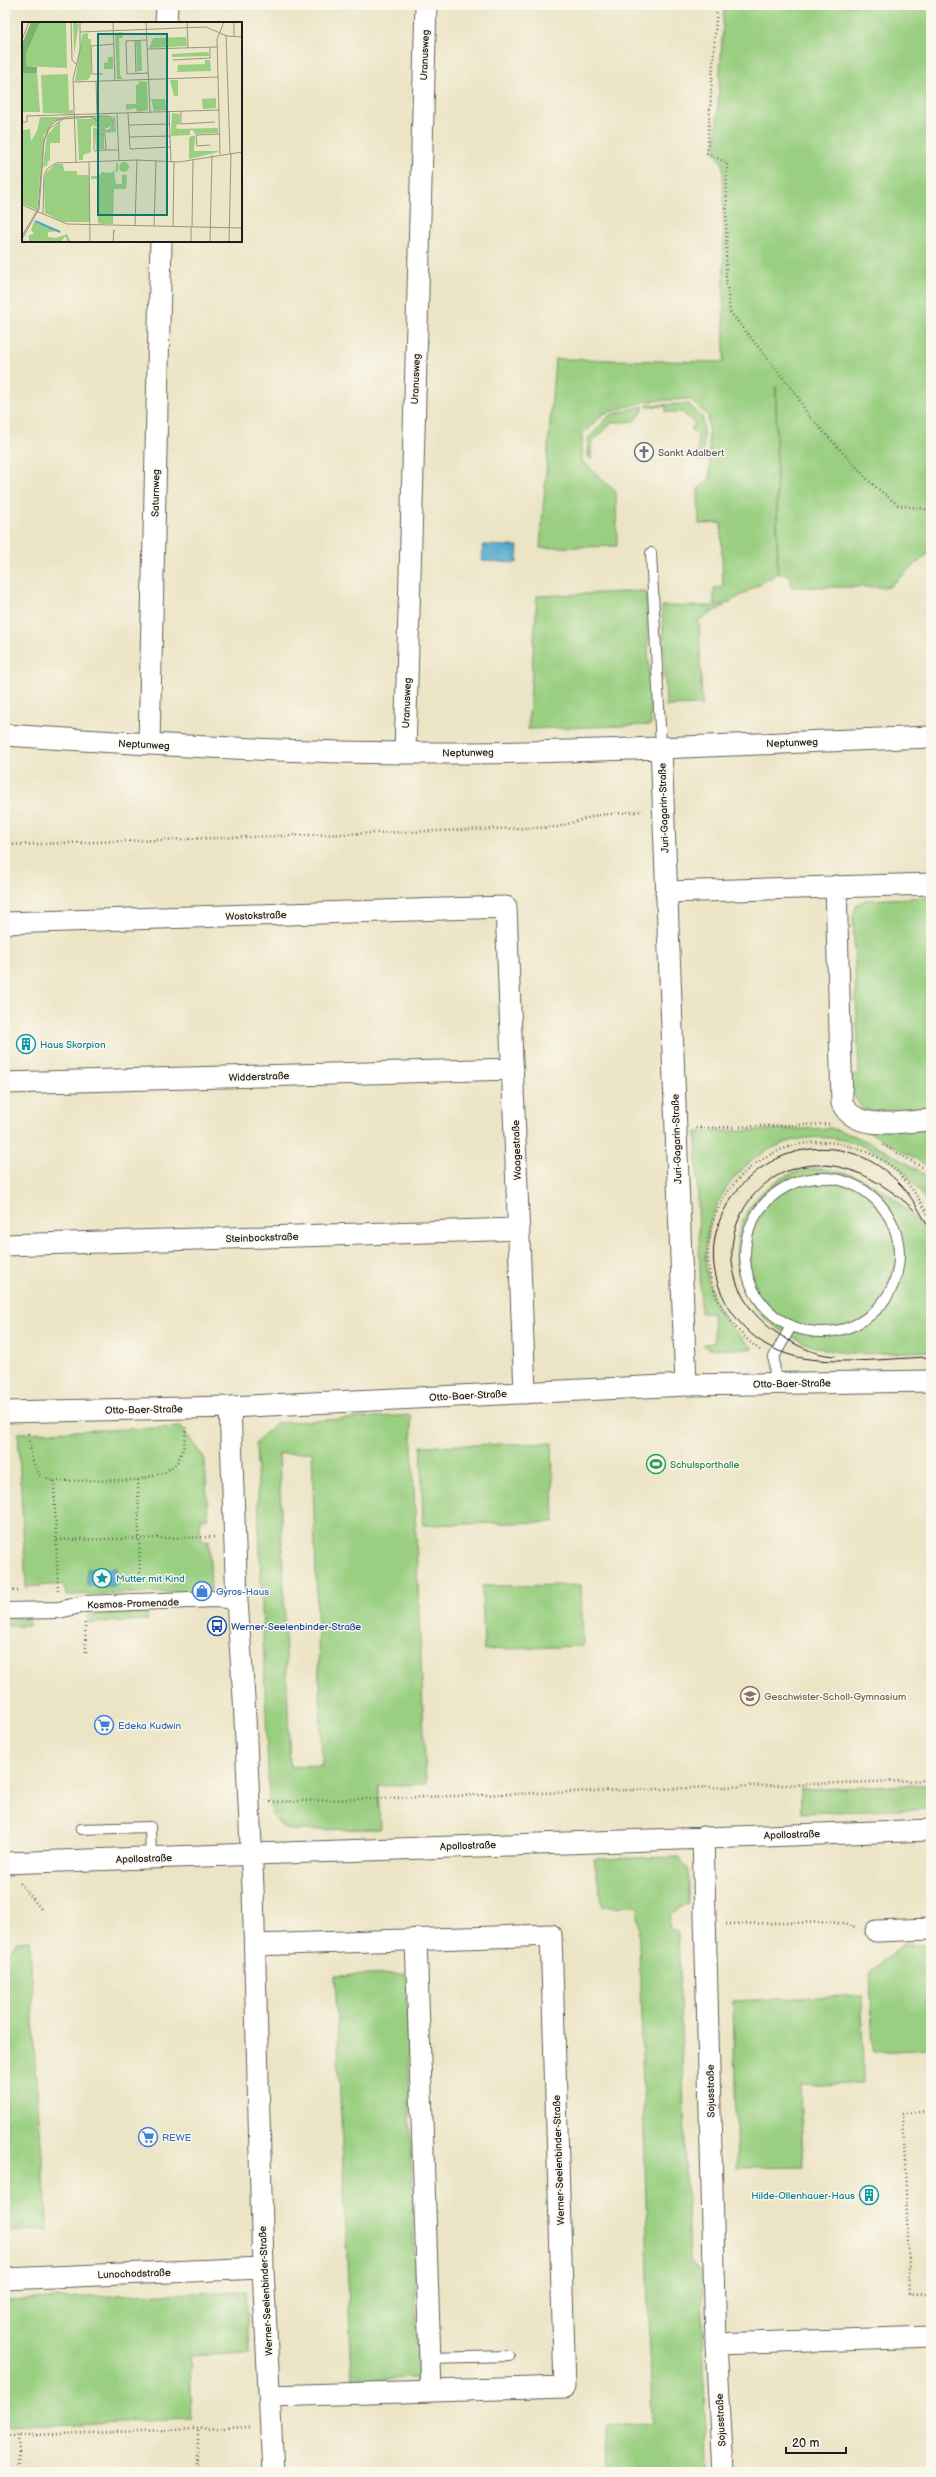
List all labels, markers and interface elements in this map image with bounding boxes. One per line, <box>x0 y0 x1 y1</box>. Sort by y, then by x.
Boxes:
inset map <box>22 22 242 242</box>
street label: Uranusweg <box>418 29 432 81</box>
street label: Uranusweg <box>409 353 423 405</box>
church icon: Sankt Adalbert <box>633 441 655 463</box>
place label: Sankt Adalbert <box>658 447 724 459</box>
street label: Saturnweg <box>150 469 162 517</box>
street label: Uranusweg <box>400 677 414 729</box>
street label: Neptunweg <box>766 736 818 750</box>
street label: Neptunweg <box>118 738 170 752</box>
street label: Neptunweg <box>442 747 494 759</box>
street label: Juri-Gagarin-Straße <box>656 763 672 853</box>
street label: Wostokstraße <box>225 909 287 923</box>
building icon: Haus Skorpion <box>15 1033 37 1055</box>
place label: Haus Skorpion <box>40 1039 106 1051</box>
street label: Widderstraße <box>229 1070 290 1084</box>
street label: Juri-Gagarin-Straße <box>669 1094 685 1184</box>
street label: Waagestraße <box>510 1120 524 1180</box>
street label: Steinbockstraße <box>225 1231 299 1245</box>
street label: Otto-Baer-Straße <box>753 1377 831 1391</box>
street label: Otto-Baer-Straße <box>429 1388 507 1404</box>
street label: Otto-Baer-Straße <box>105 1403 183 1417</box>
sports icon: Schulsporthalle <box>645 1453 667 1475</box>
place label: Schulsporthalle <box>670 1459 739 1471</box>
place icon: Mutter mit Kind <box>91 1567 113 1589</box>
place label: Mutter mit Kind <box>116 1573 185 1585</box>
shop icon: Gyros-Haus <box>191 1580 213 1602</box>
place label: Gyros-Haus <box>216 1586 269 1598</box>
street label: Kosmos-Promenade <box>87 1596 179 1612</box>
bus stop icon: Werner-Seelenbinder-Straße <box>206 1615 228 1637</box>
place label: Werner-Seelenbinder-Straße <box>231 1621 361 1633</box>
school or university icon: Geschwister-Scholl-Gymnasium <box>739 1685 761 1707</box>
place label: Geschwister-Scholl-Gymnasium <box>764 1691 906 1703</box>
supermarket icon: Edeka Kudwin <box>93 1714 115 1736</box>
place label: Edeka Kudwin <box>118 1720 182 1732</box>
street label: Apollostraße <box>764 1828 820 1842</box>
street label: Apollostraße <box>440 1839 496 1853</box>
street label: Apollostraße <box>116 1852 172 1866</box>
street label: Sojusstraße <box>705 2064 717 2118</box>
street label: Werner-Seelenbinder-Straße <box>551 2095 567 2225</box>
supermarket icon: REWE <box>137 2126 159 2148</box>
place label: REWE <box>162 2132 192 2144</box>
building icon: Hilde-Ollenhauer-Haus <box>858 2184 880 2206</box>
place label: Hilde-Ollenhauer-Haus <box>751 2190 855 2202</box>
street label: Werner-Seelenbinder-Straße <box>257 2226 275 2356</box>
street label: Lunochodstraße <box>97 2267 171 2281</box>
street label: Sojusstraße <box>714 2393 728 2447</box>
scale bar <box>786 2429 846 2455</box>
text: 20 m <box>792 2436 819 2451</box>

